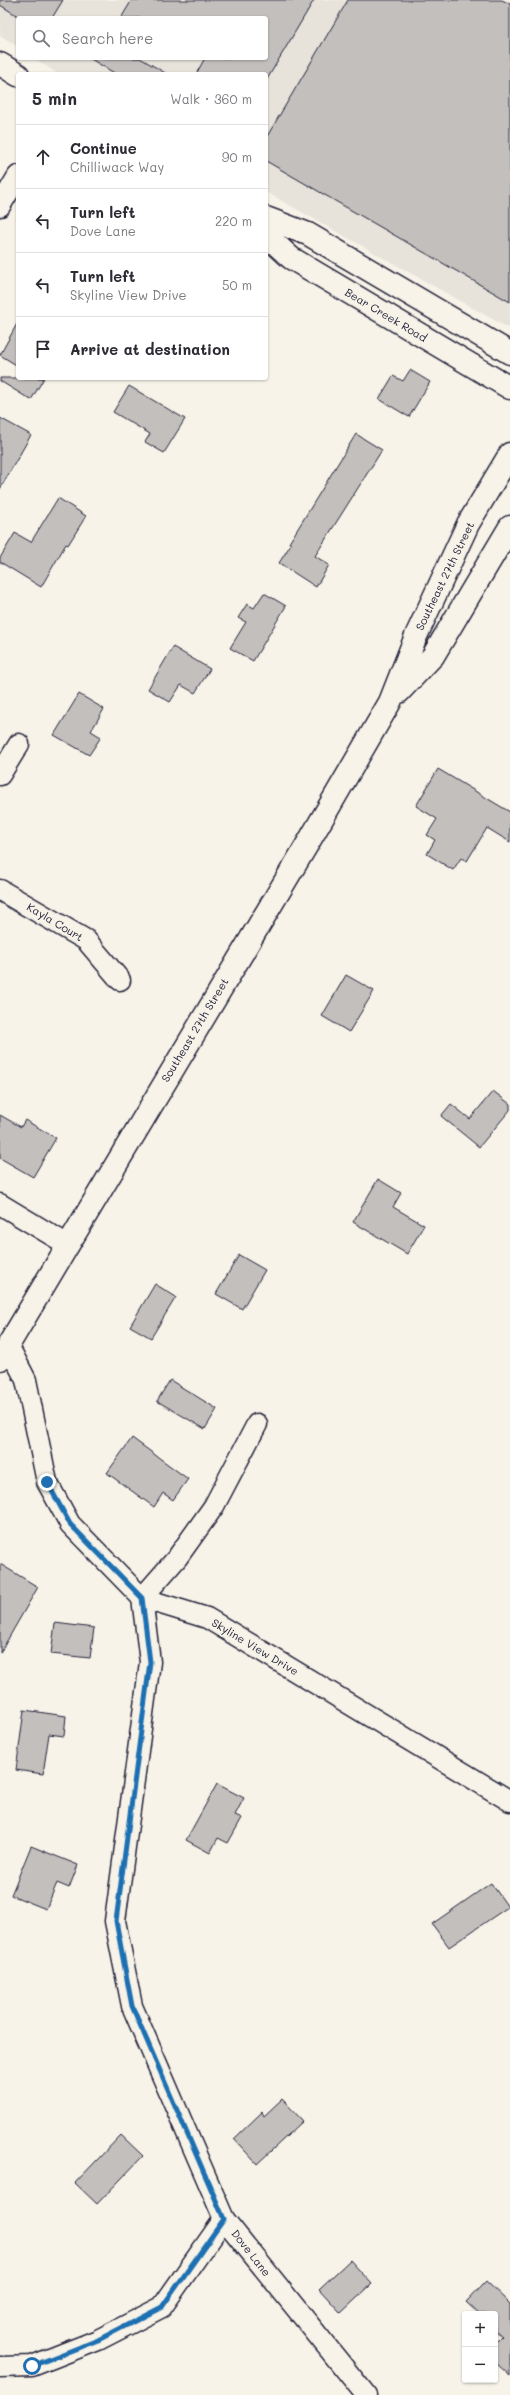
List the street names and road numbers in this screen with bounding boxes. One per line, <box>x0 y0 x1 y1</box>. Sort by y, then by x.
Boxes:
street label: Bear Creek Road <box>342 284 430 345</box>
street label: Southeast 27th Street <box>412 519 477 633</box>
street label: Kayla Court <box>24 899 86 944</box>
street label: Southeast 27th Street <box>158 975 232 1085</box>
street label: Skyline View Drive <box>209 1615 302 1679</box>
street label: Dove Lane <box>228 2226 275 2279</box>

